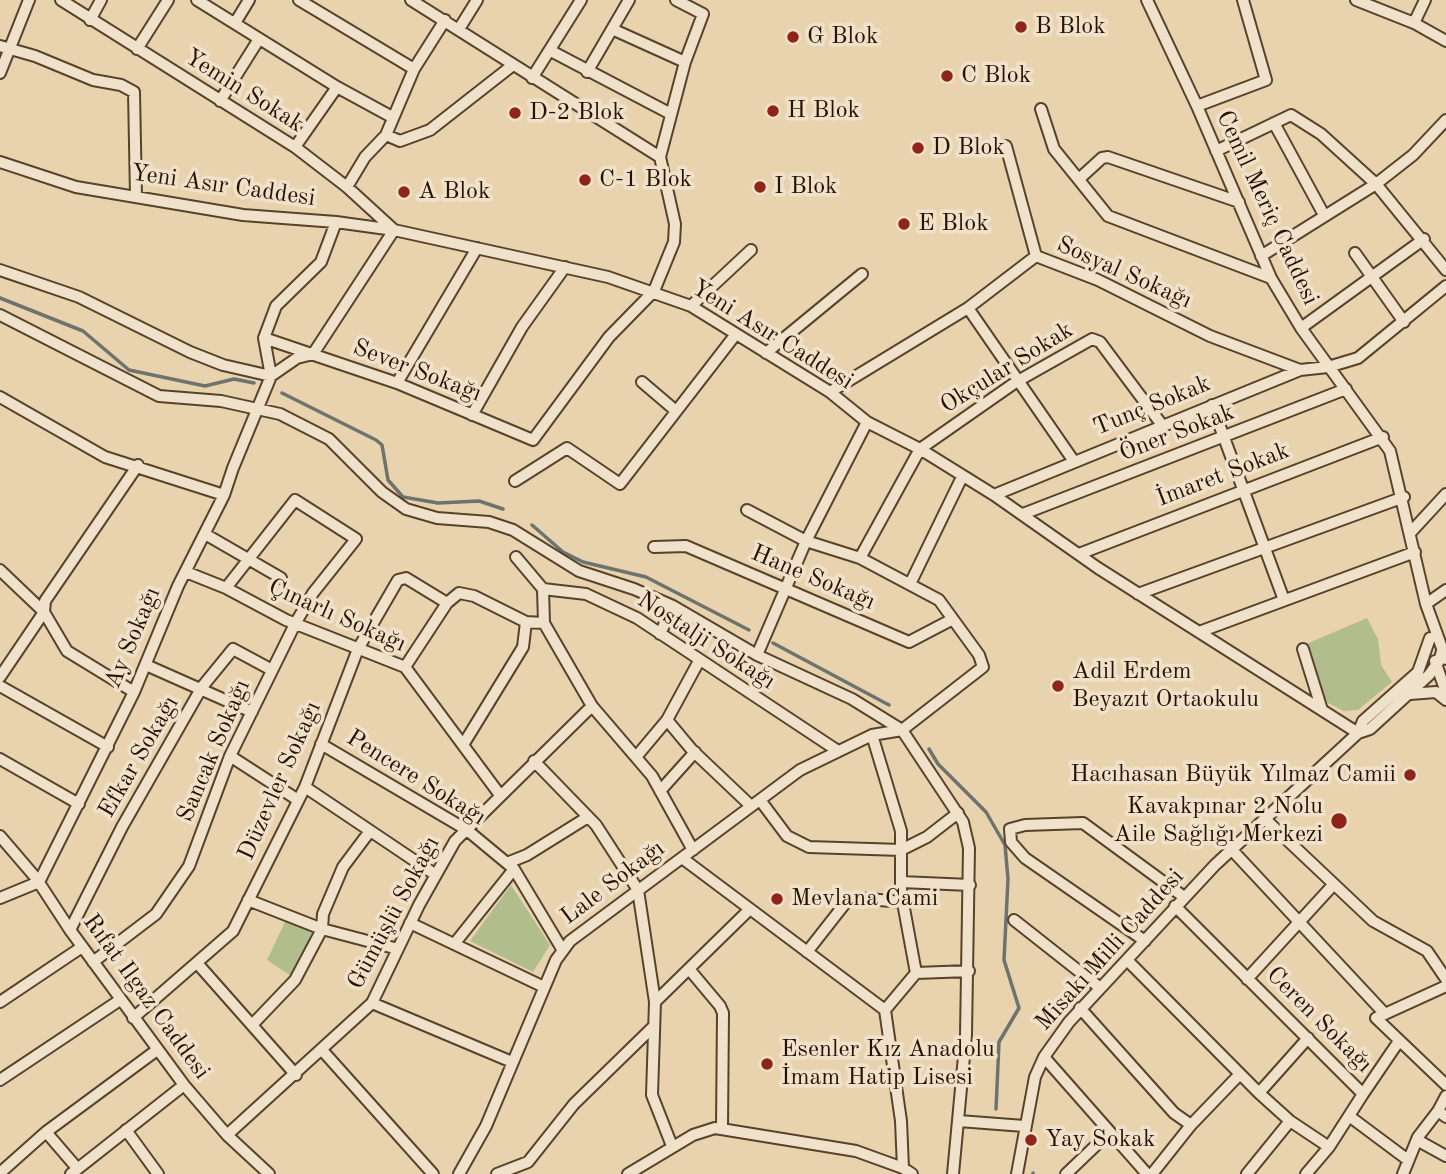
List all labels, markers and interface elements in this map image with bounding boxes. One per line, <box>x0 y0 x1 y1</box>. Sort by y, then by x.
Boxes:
place label: B Blok <box>1035 13 1106 41</box>
marker: B Blok <box>1013 19 1029 35</box>
place label: G Blok <box>807 23 878 51</box>
marker: G Blok <box>785 29 801 45</box>
street label: Yemin Sokak <box>179 43 309 139</box>
place label: C Blok <box>961 62 1031 90</box>
marker: C Blok <box>939 68 955 84</box>
place label: H Blok <box>787 97 860 125</box>
place label: D-2 Blok <box>529 99 625 127</box>
marker: H Blok <box>765 103 781 119</box>
marker: D-2 Blok <box>507 105 523 121</box>
street label: Cemil Meriç Caddesi <box>1209 106 1325 310</box>
place label: D Blok <box>932 134 1005 162</box>
marker: D Blok <box>910 140 926 156</box>
street label: Yeni Asır Caddesi <box>129 159 317 213</box>
place label: C-1 Blok <box>599 166 692 194</box>
marker: C-1 Blok <box>577 172 593 188</box>
place label: I Blok <box>774 173 838 201</box>
place label: A Blok <box>418 178 490 206</box>
marker: I Blok <box>752 179 768 195</box>
marker: A Blok <box>396 184 412 200</box>
place label: E Blok <box>918 210 989 238</box>
marker: E Blok <box>896 216 912 232</box>
street label: Sosyal Sokağı <box>1052 230 1196 316</box>
street label: Yeni Asır Caddesi <box>686 274 858 396</box>
street label: Okçular Sokak <box>935 316 1079 420</box>
street label: Sever Sokağı <box>349 333 485 409</box>
street label: Tunç Sokak <box>1089 369 1215 443</box>
street label: Öner Sokak <box>1115 398 1239 468</box>
street label: İmaret Sokak <box>1153 436 1293 514</box>
street label: Hane Sokağı <box>747 539 879 617</box>
street label: Çınarlı Sokağı <box>264 573 410 659</box>
street label: Ay Sokağı <box>99 583 167 693</box>
street label: Nostalji Sokağı <box>631 586 781 696</box>
place label: Adil Erdem Beyazıt Ortaokulu <box>1072 658 1259 714</box>
street label: Sancak Sokağı <box>171 676 257 826</box>
marker: Adil Erdem Beyazıt Ortaokulu <box>1050 678 1066 694</box>
street label: Efkar Sokağı <box>93 691 185 823</box>
street label: Düzevler Sokağı <box>232 697 328 865</box>
street label: Pencere Sokağı <box>341 724 491 832</box>
place label: Hacıhasan Büyük Yılmaz Camii <box>1070 761 1396 789</box>
marker: Hacıhasan Büyük Yılmaz Camii <box>1402 767 1418 783</box>
place label: Kavakpınar 2 Nolu Aile Sağlığı Merkezi <box>1114 793 1323 849</box>
marker: Kavakpınar 2 Nolu Aile Sağlığı Merkezi <box>1329 811 1349 831</box>
street label: Gümüşlü Sokağı <box>342 832 446 994</box>
street label: Lale Sokağı <box>555 835 671 931</box>
street label: Misakı Milli Caddesi <box>1030 863 1190 1037</box>
place label: Mevlana Cami <box>791 885 938 913</box>
marker: Mevlana Cami <box>769 891 785 907</box>
street label: Rıfat Ilgaz Caddesi <box>76 909 216 1085</box>
street label: Ceren Sokağı <box>1260 961 1378 1079</box>
place label: Esenler Kız Anadolu İmam Hatip Lisesi <box>781 1036 995 1092</box>
marker: Esenler Kız Anadolu İmam Hatip Lisesi <box>759 1056 775 1072</box>
place label: Yay Sokak <box>1045 1126 1155 1154</box>
marker: Yay Sokak <box>1023 1132 1039 1148</box>

